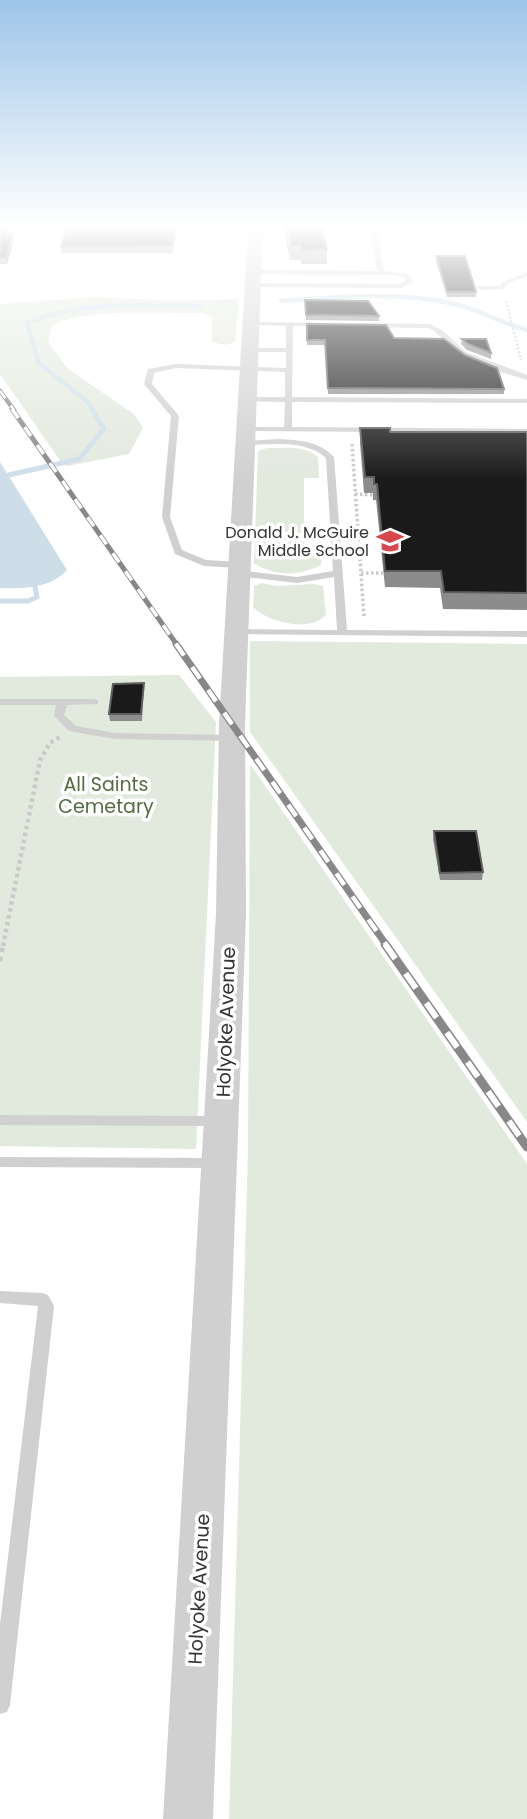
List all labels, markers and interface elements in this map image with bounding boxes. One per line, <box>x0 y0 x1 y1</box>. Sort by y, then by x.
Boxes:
place label: Donald J. McGuire Middle School <box>225 521 369 562</box>
school or university icon: Donald J. McGuire Middle School <box>375 526 405 556</box>
park label: All Saints Cemetary <box>58 771 154 820</box>
street label: Holyoke Avenue <box>210 946 242 1098</box>
street label: Holyoke Avenue <box>182 1513 216 1665</box>

